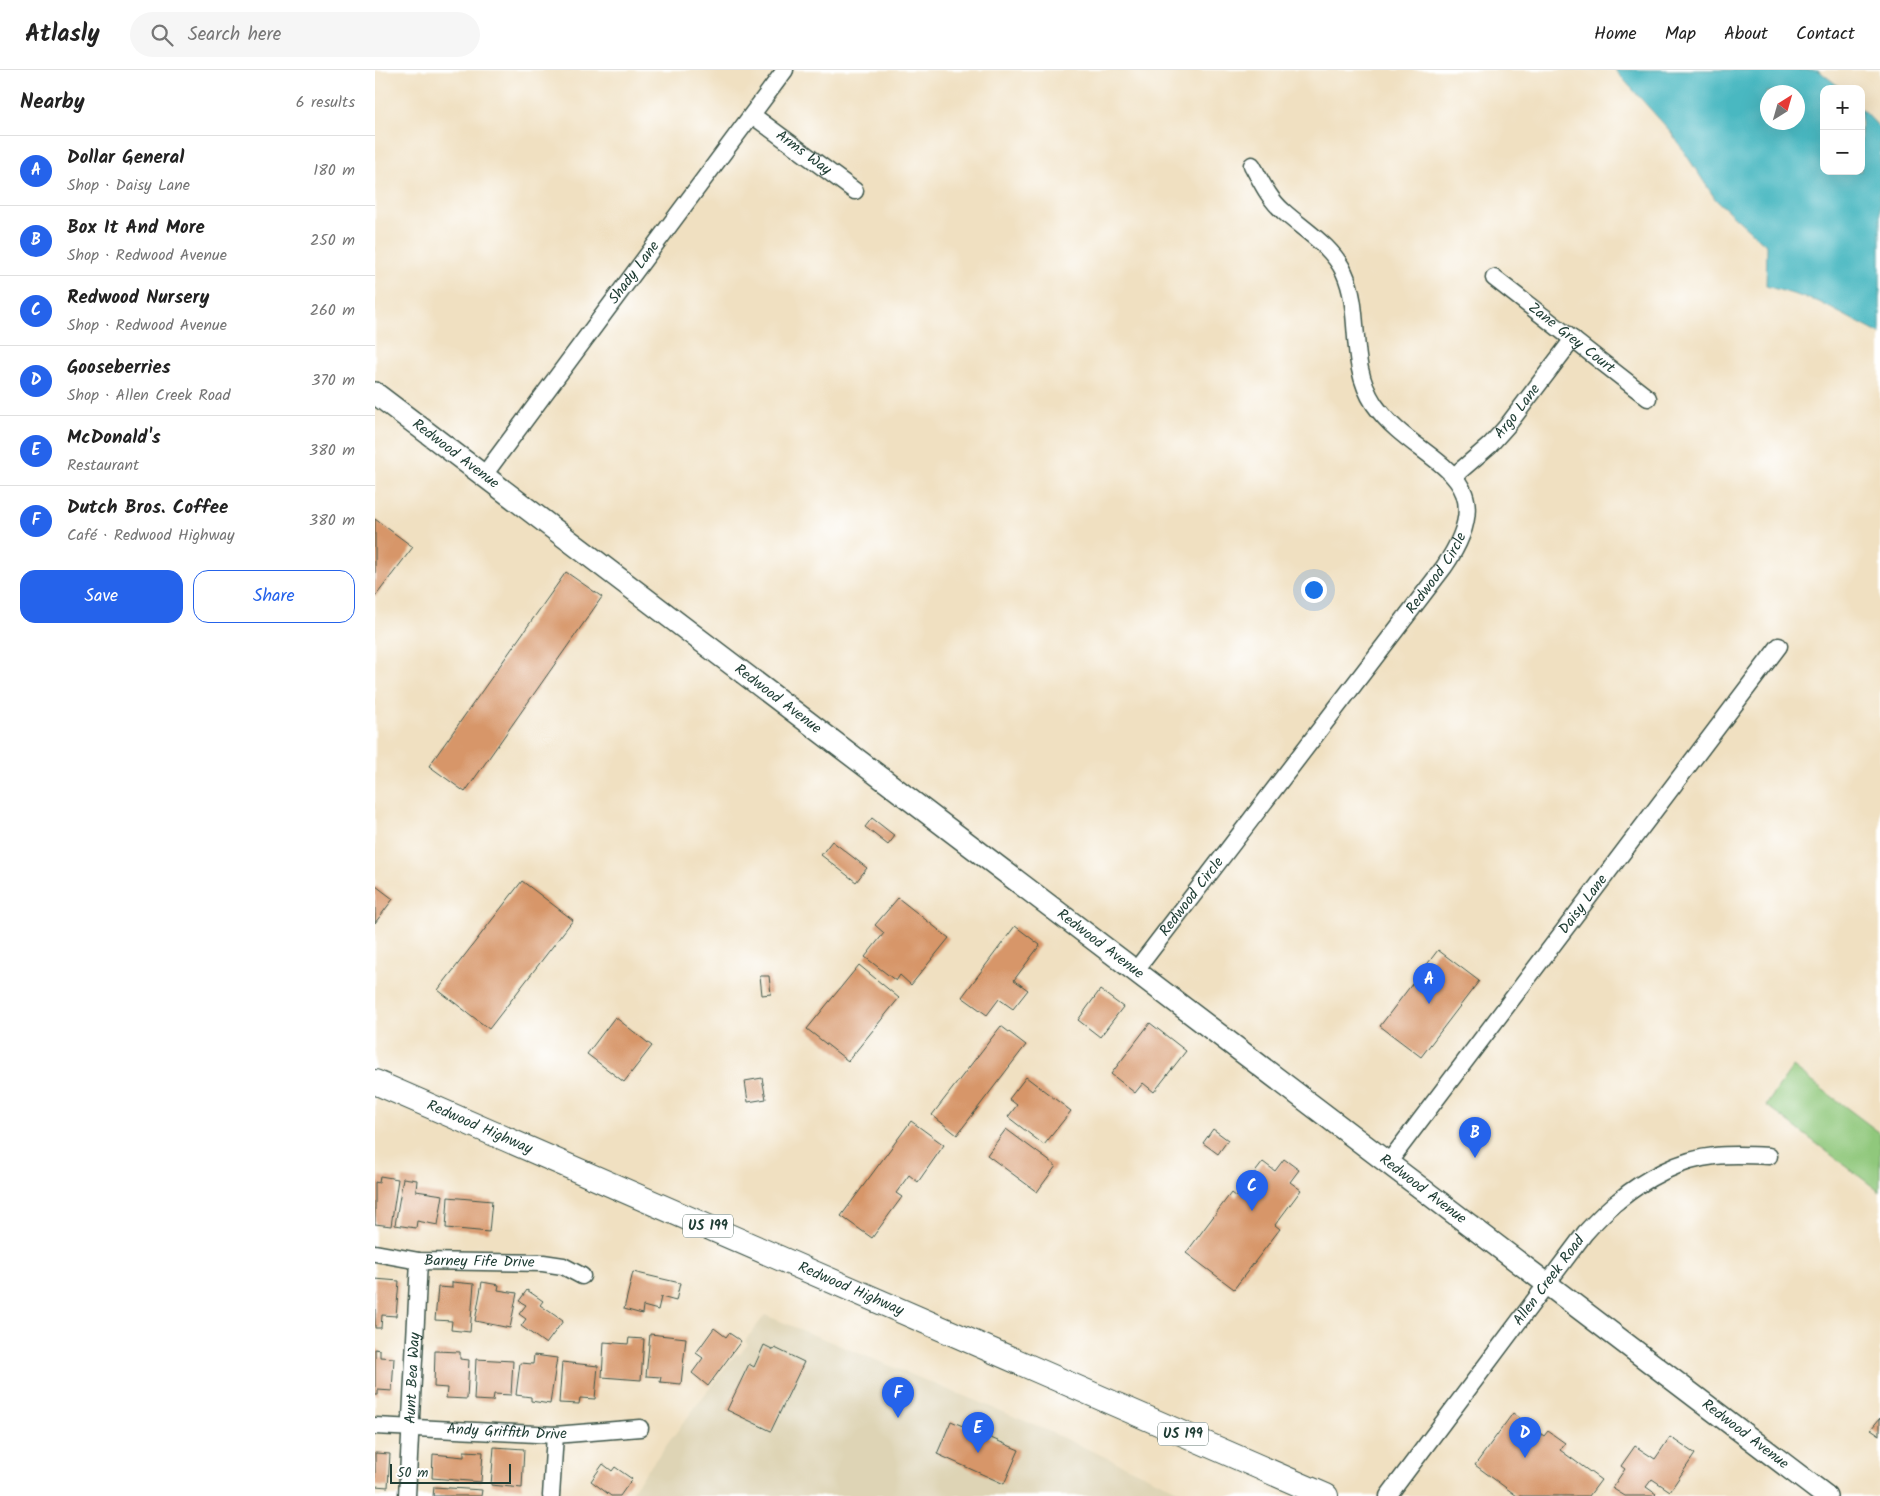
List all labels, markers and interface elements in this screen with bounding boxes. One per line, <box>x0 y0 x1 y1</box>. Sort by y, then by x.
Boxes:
search box <box>130 12 480 57</box>
text: Atlasly <box>25 15 100 54</box>
text: Search here <box>188 20 281 50</box>
text: Home <box>1594 20 1637 49</box>
text: Map <box>1665 20 1696 49</box>
text: About <box>1724 20 1768 49</box>
text: Contact <box>1796 20 1855 49</box>
icon: search <box>148 21 176 49</box>
north arrow <box>1760 85 1805 130</box>
map controls <box>1820 85 1865 175</box>
button: + <box>1820 85 1865 130</box>
text: Nearby <box>20 86 85 119</box>
text: 6 results <box>296 90 355 115</box>
street label: Arms Way <box>771 124 837 182</box>
button: − <box>1820 130 1865 175</box>
text: Dollar General <box>67 143 184 173</box>
text: A <box>31 158 41 183</box>
text: 180 m <box>313 158 355 183</box>
text: Shop · Daisy Lane <box>67 173 190 198</box>
text: Box It And More <box>67 213 205 243</box>
text: B <box>31 228 41 253</box>
text: 250 m <box>310 228 355 253</box>
street label: Shady Lane <box>603 236 666 309</box>
text: Shop · Redwood Avenue <box>67 243 227 268</box>
text: Redwood Nursery <box>67 283 209 313</box>
street label: Zane Grey Court <box>1523 297 1620 380</box>
text: C <box>31 298 41 323</box>
text: 260 m <box>310 298 355 323</box>
text: Shop · Redwood Avenue <box>67 313 227 338</box>
text: Gooseberries <box>67 353 171 383</box>
text: D <box>31 368 41 393</box>
text: 370 m <box>311 368 355 393</box>
street label: Argo Lane <box>1489 379 1547 444</box>
text: Shop · Allen Creek Road <box>67 383 231 408</box>
street label: Redwood Avenue <box>407 413 504 495</box>
text: McDonald's <box>67 423 161 453</box>
text: E <box>32 438 40 463</box>
text: 380 m <box>309 438 355 463</box>
text: Restaurant <box>67 453 139 478</box>
text: Dutch Bros. Coffee <box>67 493 228 523</box>
text: F <box>32 508 40 533</box>
text: 380 m <box>309 508 355 533</box>
text: Café · Redwood Highway <box>67 523 234 548</box>
street label: Redwood Circle <box>1400 529 1473 619</box>
button: Save <box>20 570 183 623</box>
button: Share <box>193 570 355 623</box>
your location <box>1301 577 1327 603</box>
street label: Redwood Avenue <box>729 658 827 741</box>
street label: Redwood Circle <box>1154 852 1230 942</box>
street label: Daisy Lane <box>1553 869 1614 940</box>
street label: Redwood Avenue <box>1051 903 1149 986</box>
pin: A <box>1413 963 1445 1004</box>
street label: Redwood Highway <box>423 1094 537 1161</box>
pin: B <box>1459 1117 1491 1158</box>
street label: Redwood Avenue <box>1374 1148 1472 1231</box>
pin: C <box>1236 1170 1268 1211</box>
road number: US 199 <box>683 1214 733 1238</box>
street label: Allen Creek Road <box>1507 1230 1592 1331</box>
street label: Barney Fife Drive <box>424 1249 535 1275</box>
street label: Redwood Highway <box>794 1256 908 1323</box>
street label: Aunt Bea Way <box>399 1331 427 1424</box>
pin: F <box>882 1377 914 1418</box>
street label: Redwood Avenue <box>1696 1393 1794 1476</box>
pin: E <box>962 1412 994 1453</box>
pin: D <box>1509 1417 1541 1458</box>
street label: Andy Griffith Drive <box>446 1418 568 1447</box>
road number: US 199 <box>1158 1422 1208 1446</box>
scale bar <box>390 1461 511 1484</box>
text: 50 m <box>397 1462 428 1484</box>

